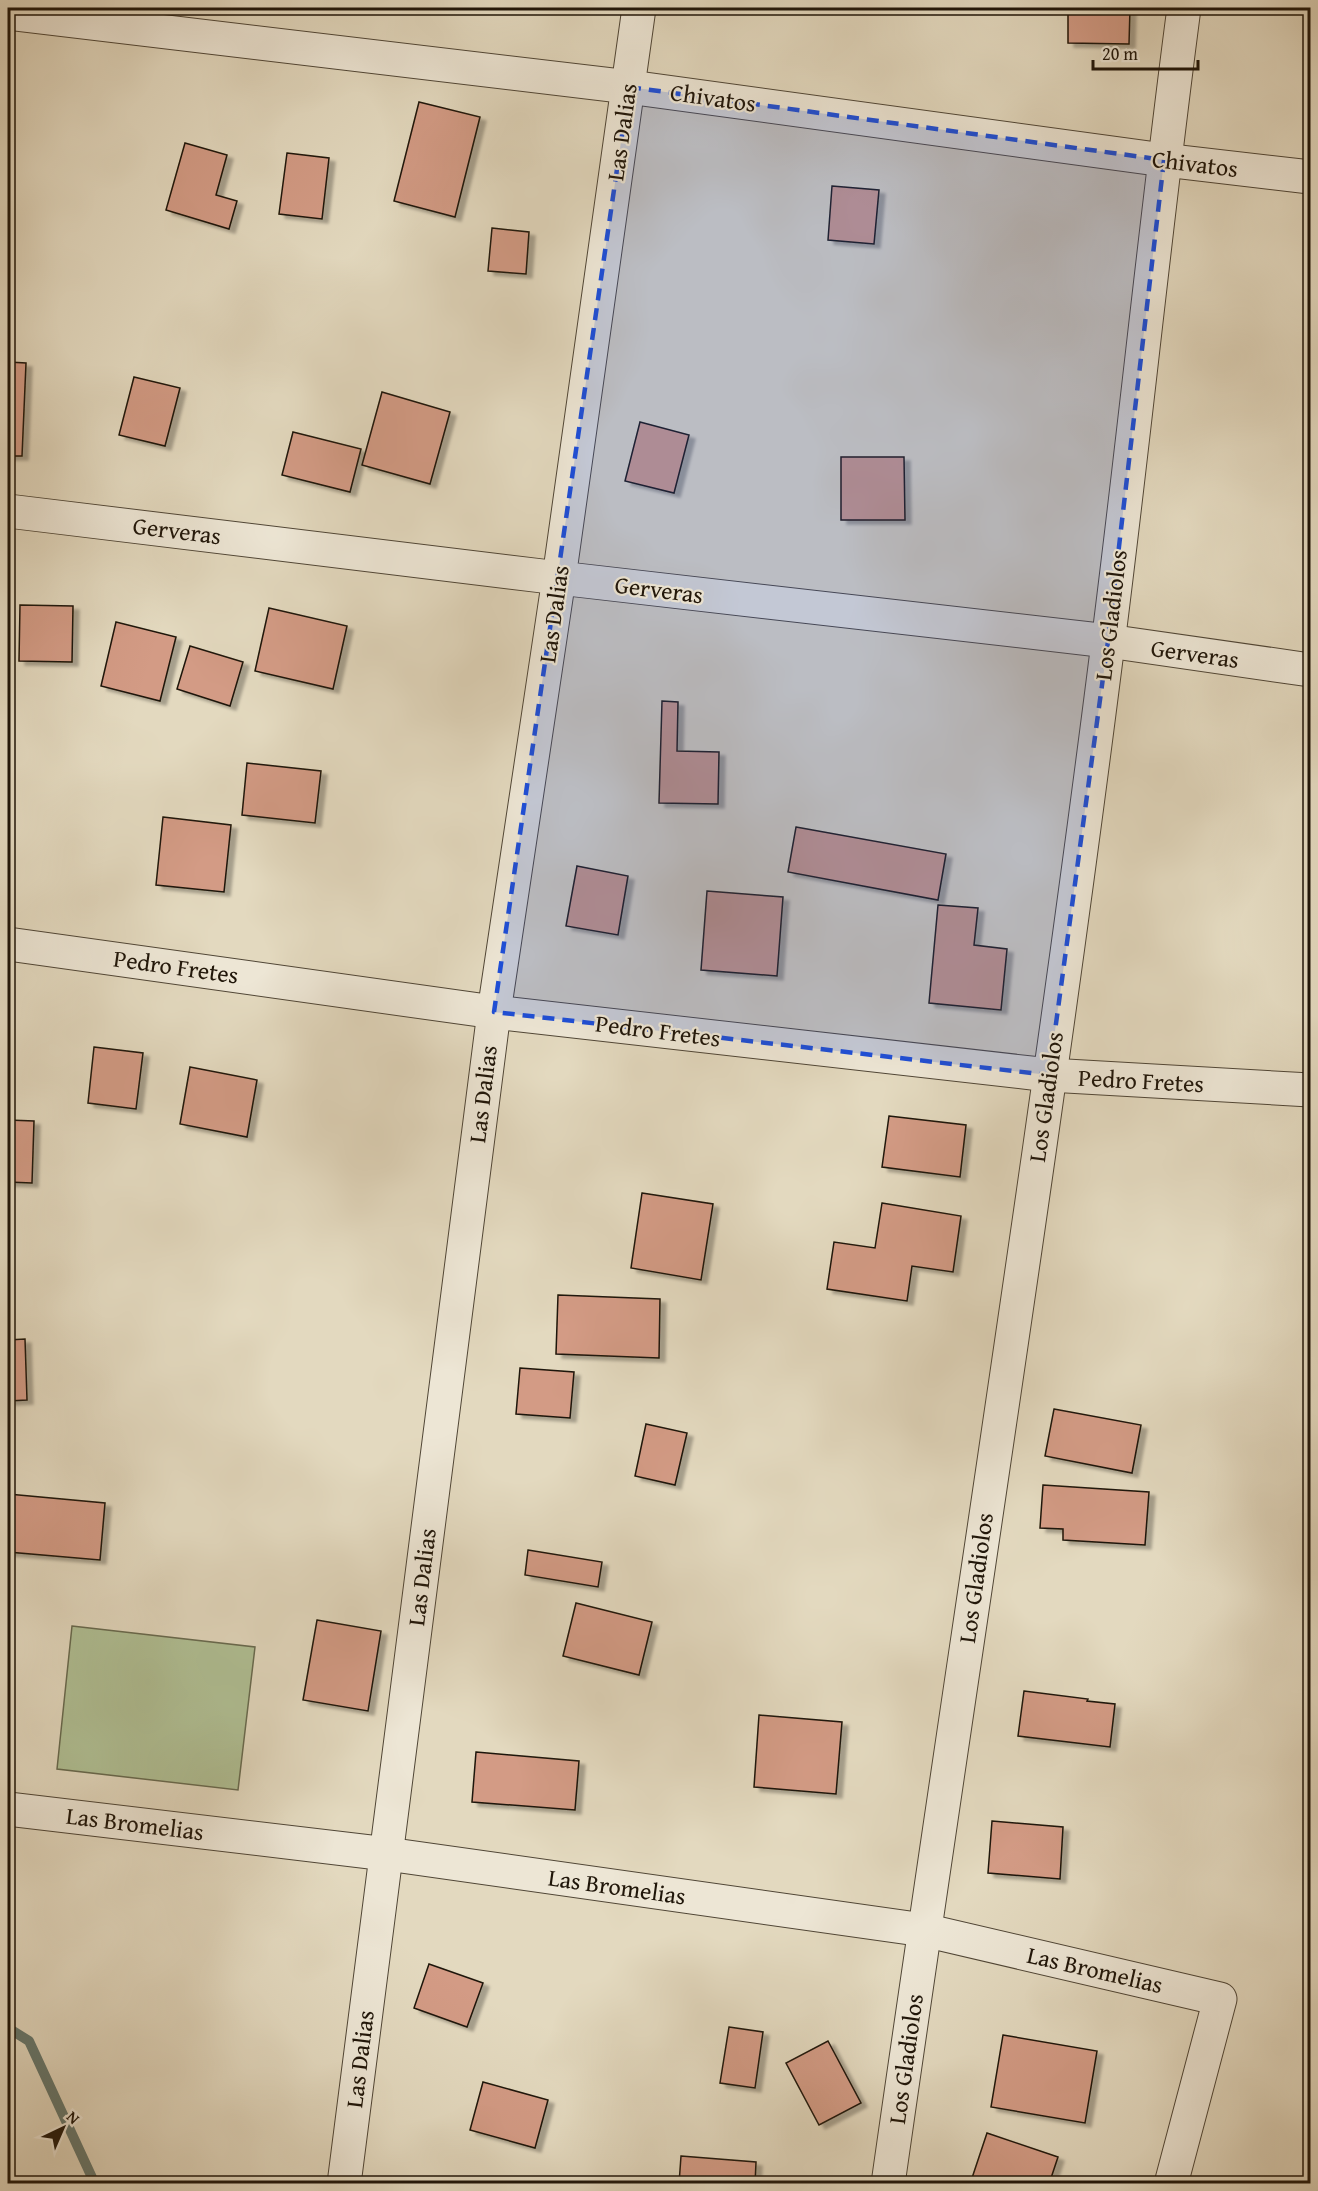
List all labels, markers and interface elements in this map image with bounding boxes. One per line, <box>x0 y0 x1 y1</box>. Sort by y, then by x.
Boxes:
scale bar <box>1093 33 1198 71</box>
text: 20 m <box>1102 40 1138 67</box>
street label: Chivatos <box>668 74 758 121</box>
street label: Las Dalias <box>597 81 646 183</box>
street label: Chivatos <box>1150 141 1240 186</box>
street label: Gerveras <box>131 508 223 553</box>
street label: Los Gladiolos <box>1085 548 1136 682</box>
street label: Las Dalias <box>529 563 578 665</box>
street label: Gerveras <box>613 567 705 612</box>
street label: Gerveras <box>1149 630 1241 677</box>
street label: Pedro Fretes <box>111 940 241 993</box>
street label: Pedro Fretes <box>593 1005 723 1056</box>
street label: Los Gladiolos <box>1019 1029 1072 1164</box>
street label: Las Dalias <box>459 1043 506 1145</box>
street label: Pedro Fretes <box>1077 1060 1205 1101</box>
street label: Los Gladiolos <box>949 1510 1002 1645</box>
street label: Las Dalias <box>398 1526 445 1628</box>
street label: Las Bromelias <box>64 1798 206 1849</box>
street label: Las Bromelias <box>546 1860 688 1913</box>
street label: Las Bromelias <box>1024 1937 1167 2002</box>
street label: Los Gladiolos <box>879 1991 932 2126</box>
street label: Las Dalias <box>336 2008 383 2110</box>
north arrow <box>33 2098 93 2158</box>
text: N <box>61 2105 86 2130</box>

